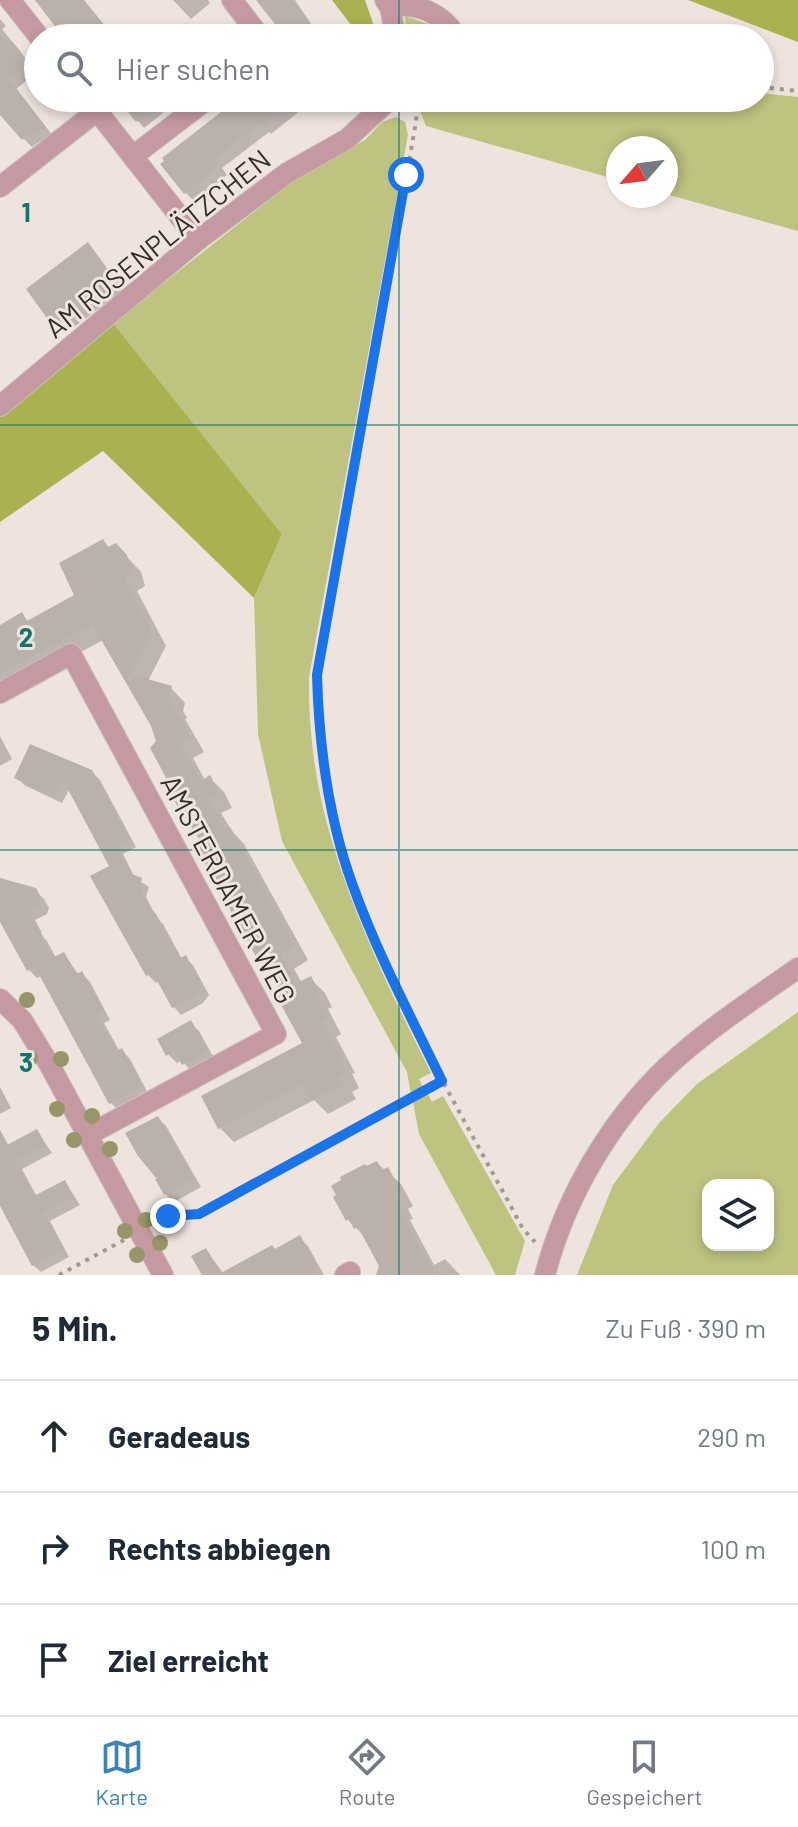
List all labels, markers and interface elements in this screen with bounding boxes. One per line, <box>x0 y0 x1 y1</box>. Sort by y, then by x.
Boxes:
search box <box>24 24 774 112</box>
icon: search <box>52 46 96 90</box>
text: Hier suchen <box>116 50 270 86</box>
north arrow <box>606 136 678 208</box>
street label: AM ROSENPLÄTZCHEN <box>37 142 277 344</box>
route start <box>388 157 424 193</box>
text: 1 <box>21 196 31 227</box>
text: 2 <box>19 621 33 652</box>
street label: AMSTERDAMER WEG <box>154 769 304 1009</box>
text: 3 <box>19 1046 33 1077</box>
map controls <box>702 1179 774 1251</box>
button: layers <box>702 1179 774 1251</box>
route end <box>150 1198 186 1234</box>
text: 5 Min. <box>32 1307 118 1348</box>
text: Zu Fuß · 390 m <box>606 1312 766 1343</box>
icon: ahead <box>32 1414 76 1458</box>
text: Geradeaus <box>108 1418 250 1454</box>
text: 290 m <box>697 1421 766 1452</box>
icon: right <box>32 1526 76 1570</box>
text: Rechts abbiegen <box>108 1530 331 1566</box>
text: 100 m <box>701 1533 766 1564</box>
icon: arrive <box>32 1638 76 1682</box>
text: Ziel erreicht <box>108 1642 269 1678</box>
tab: Karte <box>95 1735 148 1809</box>
tab: Route <box>339 1735 395 1809</box>
tab: Gespeichert <box>586 1735 702 1809</box>

